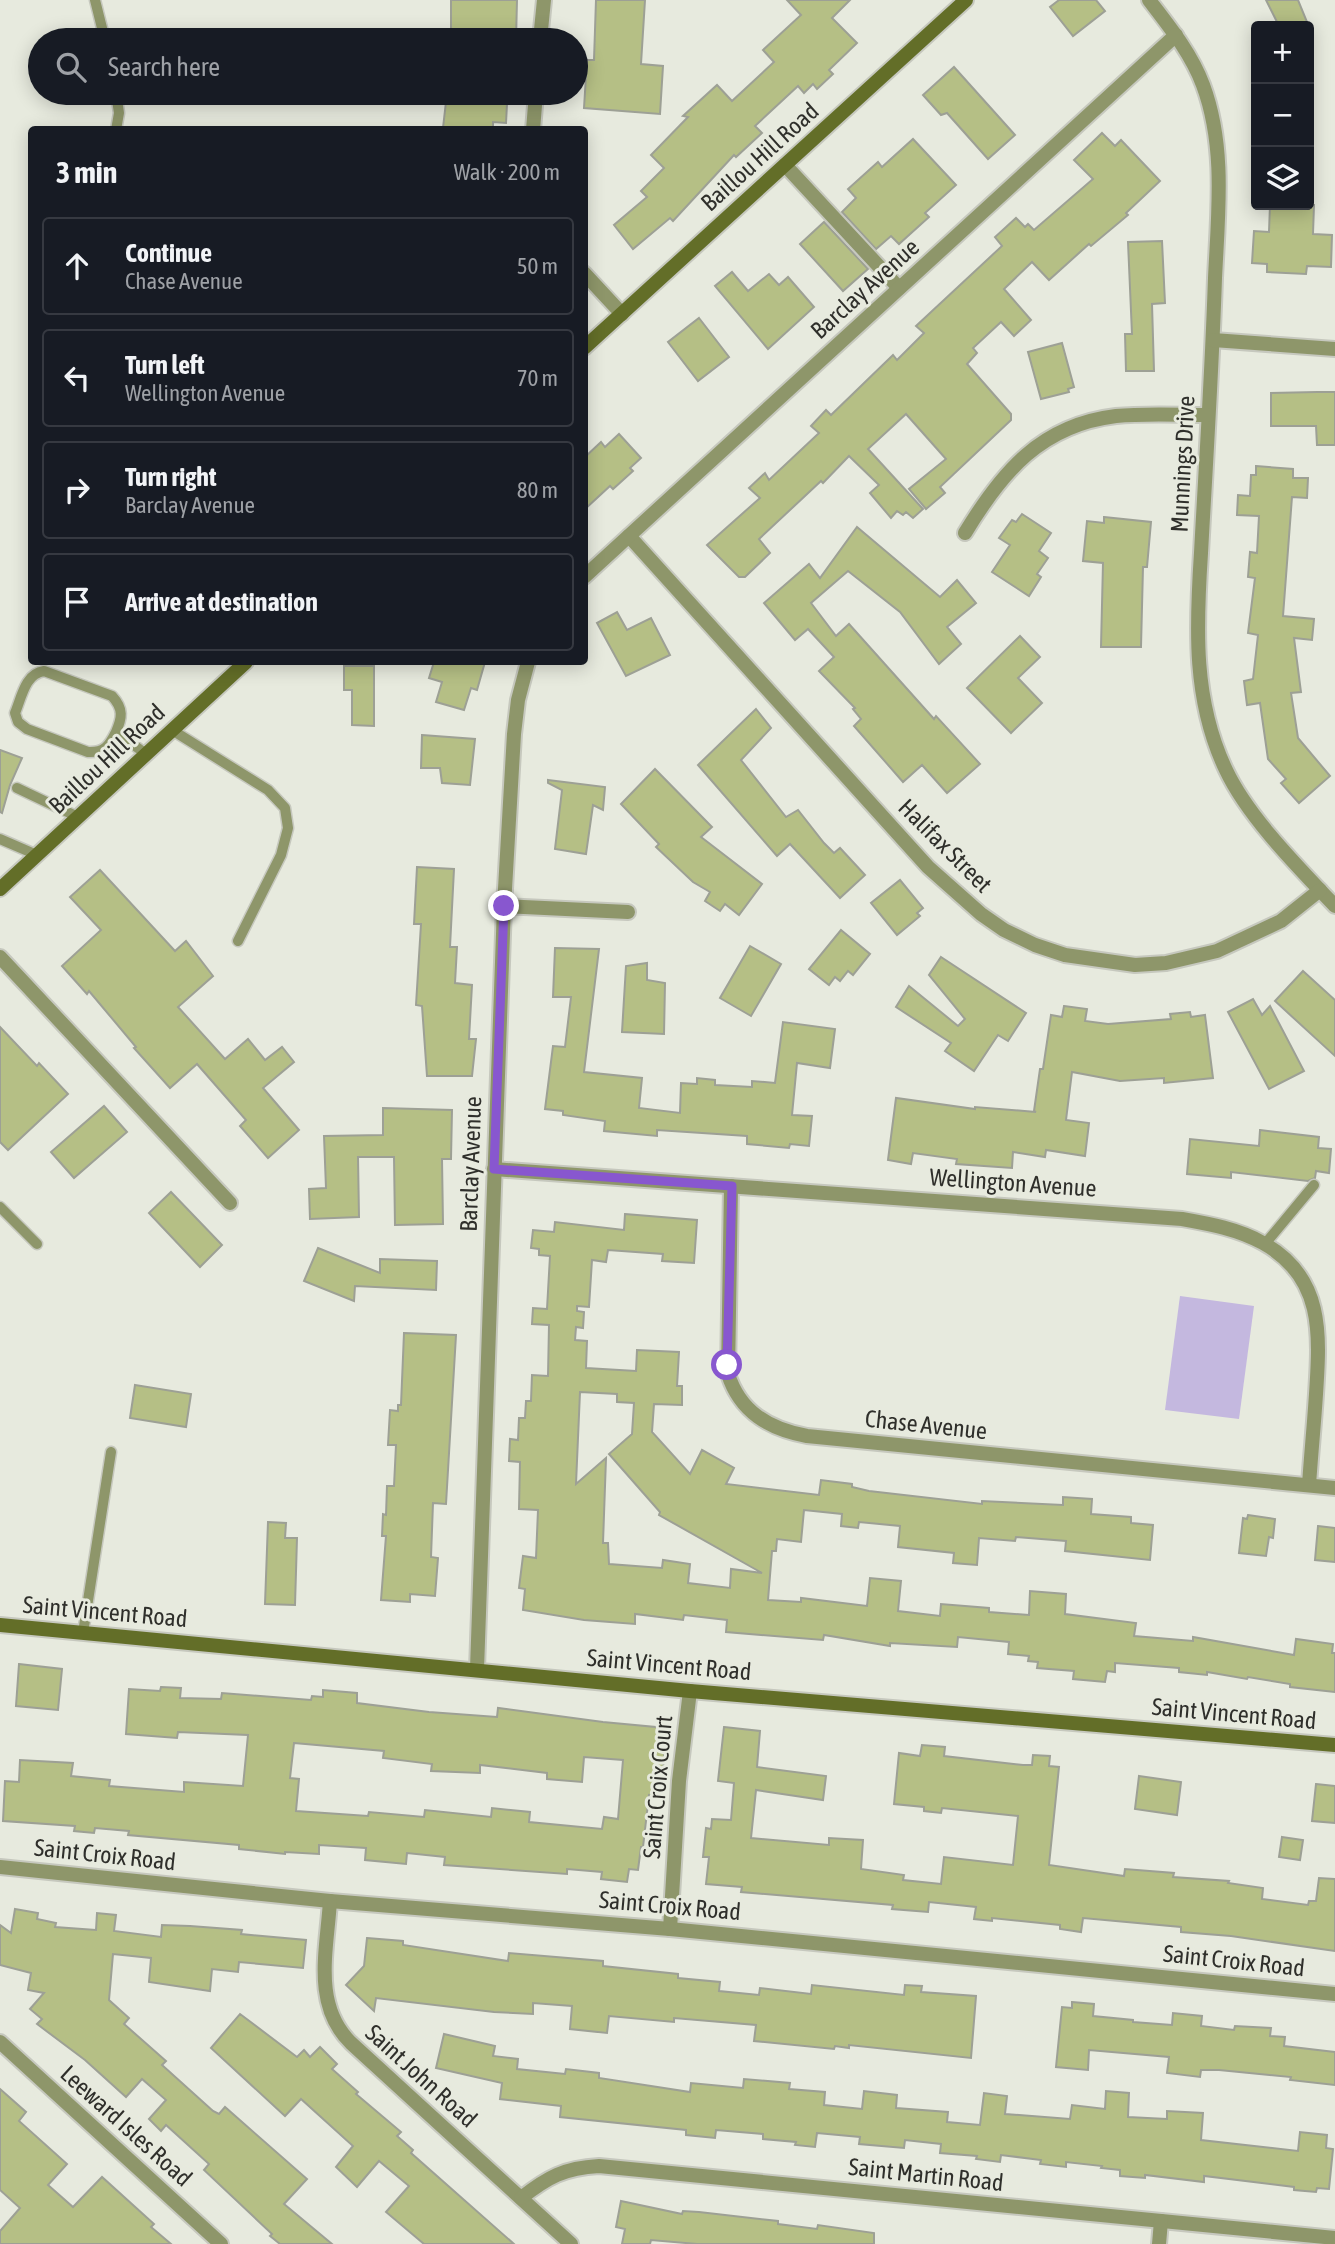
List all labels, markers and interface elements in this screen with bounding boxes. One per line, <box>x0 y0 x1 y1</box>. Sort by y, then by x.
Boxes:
map controls <box>1251 21 1314 210</box>
button: + <box>1251 21 1314 84</box>
search box <box>28 28 588 105</box>
icon: search <box>52 48 90 86</box>
text: Search here <box>108 52 220 82</box>
button: − <box>1251 84 1314 147</box>
street label: Baillou Hill Road <box>696 97 824 216</box>
button: layers <box>1251 147 1314 210</box>
text: 3 min <box>56 155 117 189</box>
text: Walk · 200 m <box>454 159 560 185</box>
street label: Barclay Avenue <box>805 233 924 344</box>
text: Continue <box>125 238 212 268</box>
icon: ahead <box>58 247 96 285</box>
text: 50 m <box>517 253 558 279</box>
text: Chase Avenue <box>125 268 243 294</box>
text: Turn left <box>125 350 205 380</box>
icon: left <box>58 359 96 397</box>
text: 70 m <box>517 365 558 391</box>
text: Wellington Avenue <box>125 380 285 406</box>
street label: Munnings Drive <box>1165 395 1200 533</box>
text: Turn right <box>125 462 216 492</box>
icon: right <box>58 471 96 509</box>
text: 80 m <box>517 477 558 503</box>
text: Barclay Avenue <box>125 492 255 518</box>
icon: arrive <box>58 583 96 621</box>
text: Arrive at destination <box>125 587 318 617</box>
street label: Baillou Hill Road <box>43 698 170 819</box>
street label: Halifax Street <box>893 794 998 898</box>
route end <box>488 890 519 921</box>
street label: Barclay Avenue <box>455 1096 486 1232</box>
street label: Wellington Avenue <box>929 1163 1097 1202</box>
route start <box>711 1349 742 1380</box>
street label: Chase Avenue <box>864 1405 988 1444</box>
street label: Saint Vincent Road <box>22 1591 188 1632</box>
street label: Saint Vincent Road <box>586 1644 752 1685</box>
street label: Saint Vincent Road <box>1151 1693 1317 1734</box>
street label: Saint Croix Court <box>638 1714 677 1860</box>
street label: Saint Croix Road <box>33 1834 177 1875</box>
street label: Saint Croix Road <box>598 1886 742 1925</box>
street label: Saint Croix Road <box>1162 1940 1306 1981</box>
street label: Saint John Road <box>360 2019 482 2132</box>
street label: Leeward Isles Road <box>55 2060 197 2192</box>
street label: Saint Martin Road <box>847 2153 1005 2196</box>

